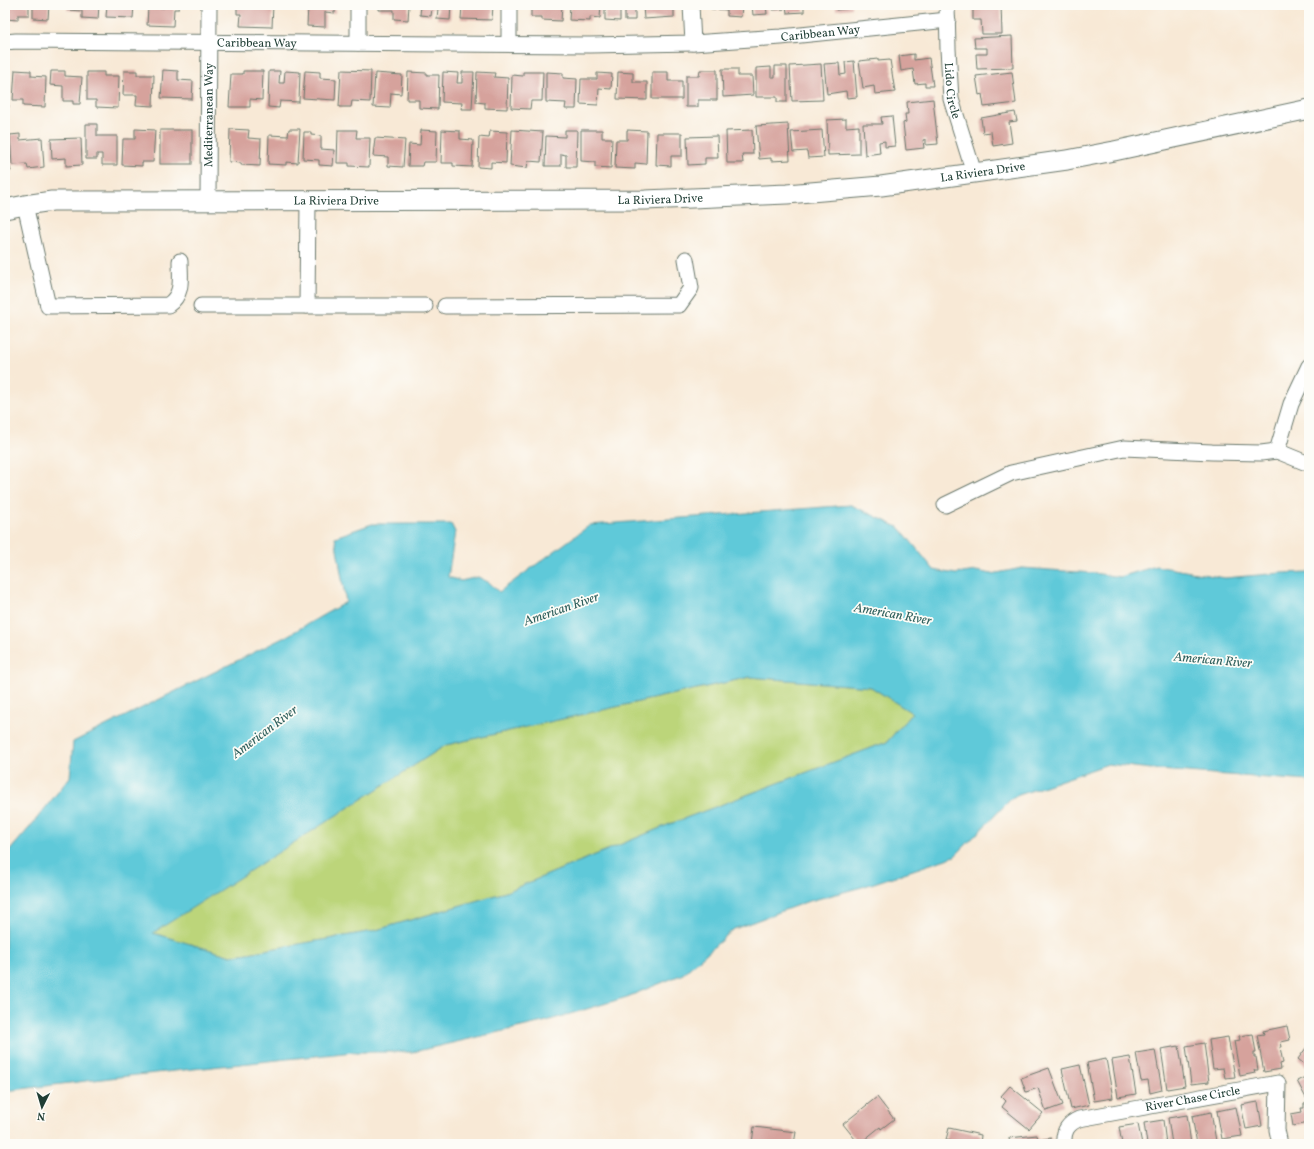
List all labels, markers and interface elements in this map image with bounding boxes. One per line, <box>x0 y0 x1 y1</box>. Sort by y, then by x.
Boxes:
street label: Caribbean Way <box>780 22 862 46</box>
street label: Caribbean Way <box>217 35 297 52</box>
street label: Mediterranean Way <box>201 62 218 167</box>
street label: Lido Circle <box>940 62 964 121</box>
street label: La Riviera Drive <box>940 159 1027 187</box>
street label: La Riviera Drive <box>618 191 704 209</box>
street label: La Riviera Drive <box>294 193 379 210</box>
water label: American River <box>521 589 602 631</box>
water label: American River <box>852 599 933 631</box>
water label: American River <box>1172 649 1253 673</box>
water label: American River <box>228 702 302 764</box>
street label: River Chase Circle <box>1144 1083 1242 1116</box>
north arrow <box>22 1087 62 1127</box>
text: N <box>37 1108 46 1123</box>

